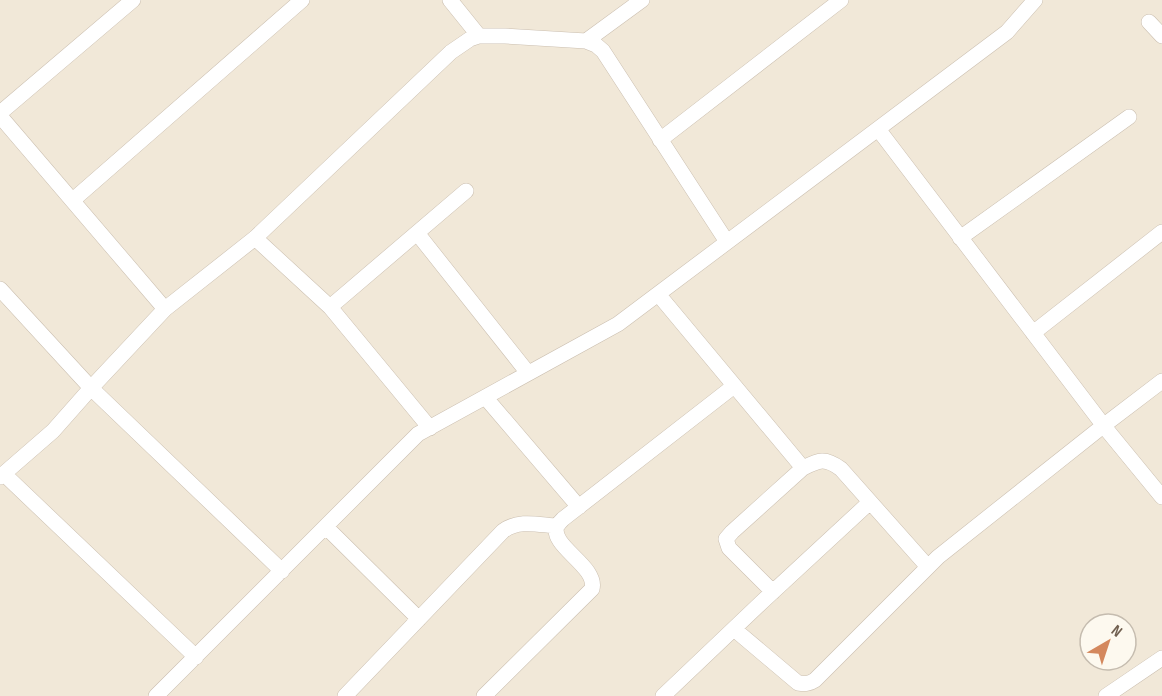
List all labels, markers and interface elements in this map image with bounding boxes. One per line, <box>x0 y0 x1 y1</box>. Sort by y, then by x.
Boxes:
north arrow <box>1078 612 1138 672</box>
text: N <box>1107 621 1126 642</box>

